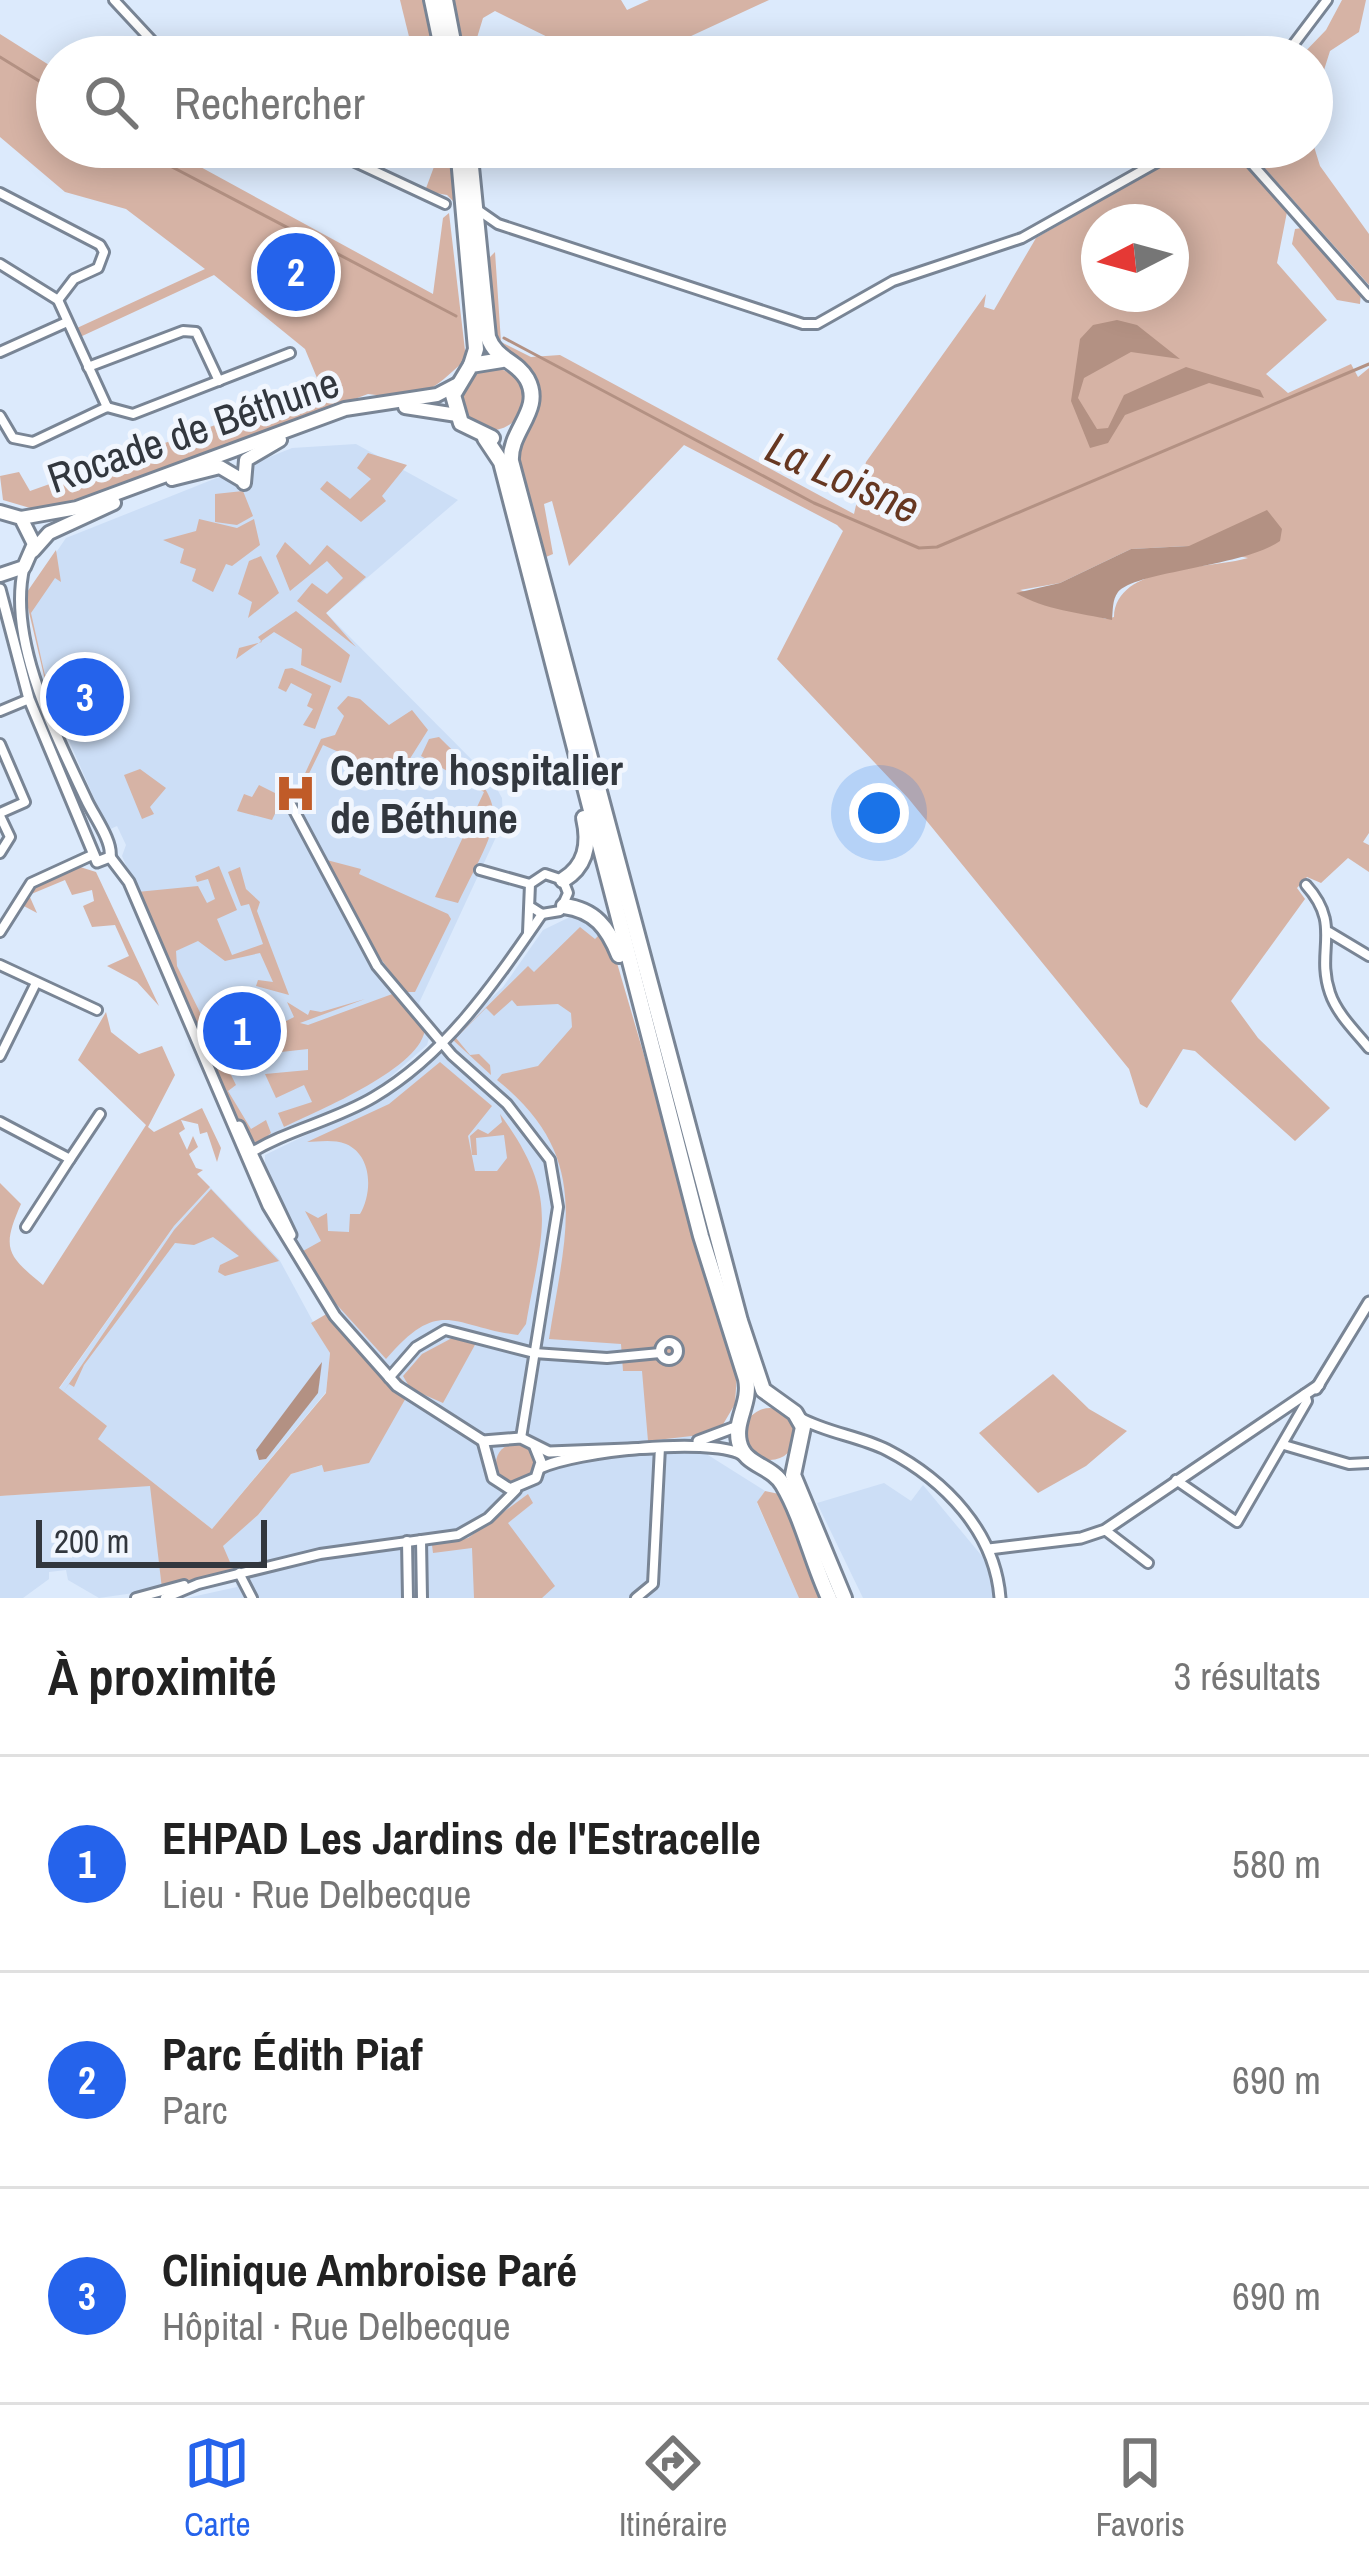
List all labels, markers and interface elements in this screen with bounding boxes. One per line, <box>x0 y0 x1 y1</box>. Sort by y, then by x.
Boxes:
search box <box>36 36 1333 168</box>
icon: search <box>78 69 144 135</box>
text: Rechercher <box>174 72 365 133</box>
north arrow <box>1081 204 1189 312</box>
pin: 2 <box>257 227 335 317</box>
street label: Rocade de Béthune <box>40 354 346 506</box>
water label: La Loisne <box>757 416 930 537</box>
pin: 3 <box>46 652 124 742</box>
place label: Centre hospitalier de Béthune <box>330 742 623 846</box>
hospital icon: Centre hospitalier de Béthune <box>273 771 319 817</box>
your location <box>849 783 909 843</box>
pin: 1 <box>203 986 281 1076</box>
scale bar <box>36 1514 267 1567</box>
text: 200 m <box>54 1519 129 1563</box>
text: À proximité <box>48 1642 277 1711</box>
text: 3 résultats <box>1173 1650 1321 1702</box>
text: EHPAD Les Jardins de l'Estracelle <box>162 1807 761 1868</box>
text: 1 <box>78 1838 96 1890</box>
text: 580 m <box>1232 1838 1321 1890</box>
text: Lieu · Rue Delbecque <box>162 1868 471 1920</box>
text: Parc Édith Piaf <box>162 2023 422 2084</box>
text: 2 <box>78 2054 96 2106</box>
text: 690 m <box>1232 2054 1321 2106</box>
text: Parc <box>162 2084 228 2136</box>
text: Clinique Ambroise Paré <box>162 2239 577 2300</box>
text: 3 <box>78 2270 96 2322</box>
text: 690 m <box>1232 2270 1321 2322</box>
text: Hôpital · Rue Delbecque <box>162 2300 510 2352</box>
tab: Carte <box>184 2430 250 2546</box>
tab: Itinéraire <box>619 2430 727 2546</box>
tab: Favoris <box>1096 2430 1185 2546</box>

